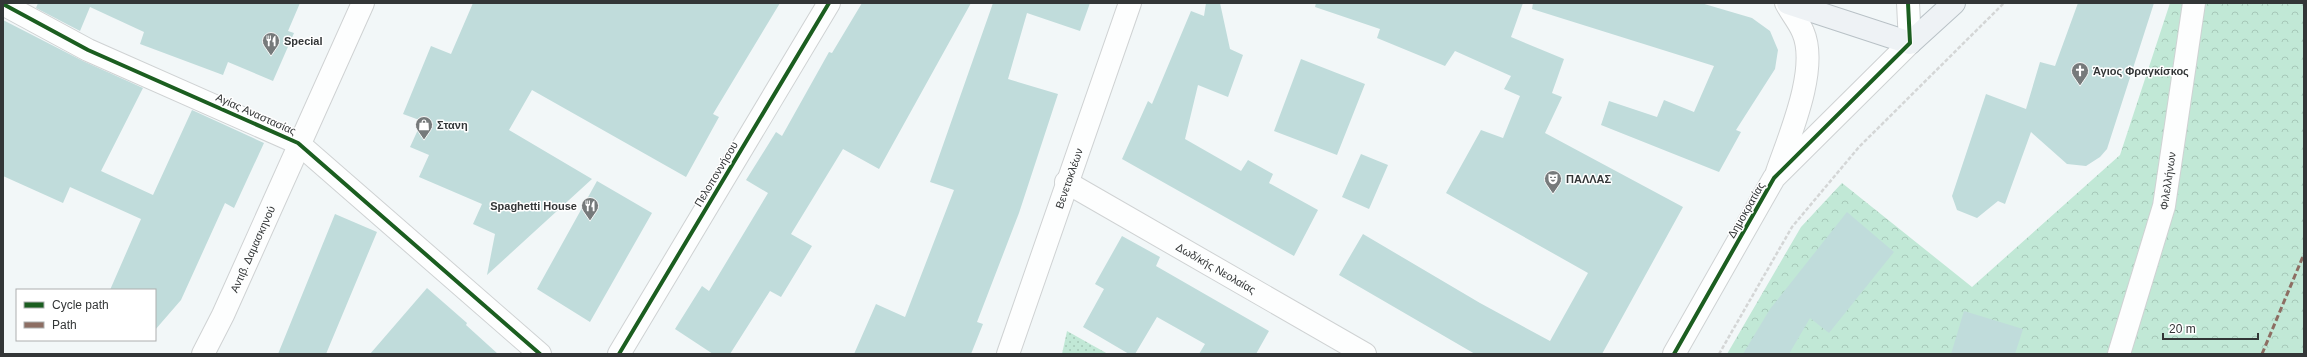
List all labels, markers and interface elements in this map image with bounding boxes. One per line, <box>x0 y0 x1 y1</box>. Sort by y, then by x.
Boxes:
restaurant icon: Special <box>261 31 281 56</box>
place label: Special <box>284 35 323 47</box>
church icon: Άγιος Φραγκίσκος <box>2070 61 2090 86</box>
place label: Άγιος Φραγκίσκος <box>2093 65 2189 78</box>
street label: Αγίας Αναστασίας <box>214 91 298 137</box>
shop icon: Στανη <box>414 115 434 140</box>
place label: Στανη <box>437 119 468 131</box>
street label: Πελοποννήσου <box>692 139 740 209</box>
street label: Βενετοκλέων <box>1053 146 1085 210</box>
street label: Φιλελλήνων <box>2157 151 2178 211</box>
theatre icon: ΠΑΛΛΑΣ <box>1543 169 1563 194</box>
place label: ΠΑΛΛΑΣ <box>1566 173 1612 185</box>
street label: Δημοκρατίας <box>1725 180 1767 240</box>
restaurant icon: Spaghetti House <box>580 196 600 221</box>
place label: Spaghetti House <box>490 200 577 212</box>
street label: Αντιβ. Δαμασκηνού <box>228 204 277 294</box>
street label: Δωδ/κής Νεολαίας <box>1174 241 1258 296</box>
legend <box>16 289 156 341</box>
text: Cycle path <box>52 298 109 312</box>
scale bar <box>2163 315 2258 341</box>
text: Path <box>52 318 77 332</box>
text: 20 m <box>2169 322 2196 336</box>

